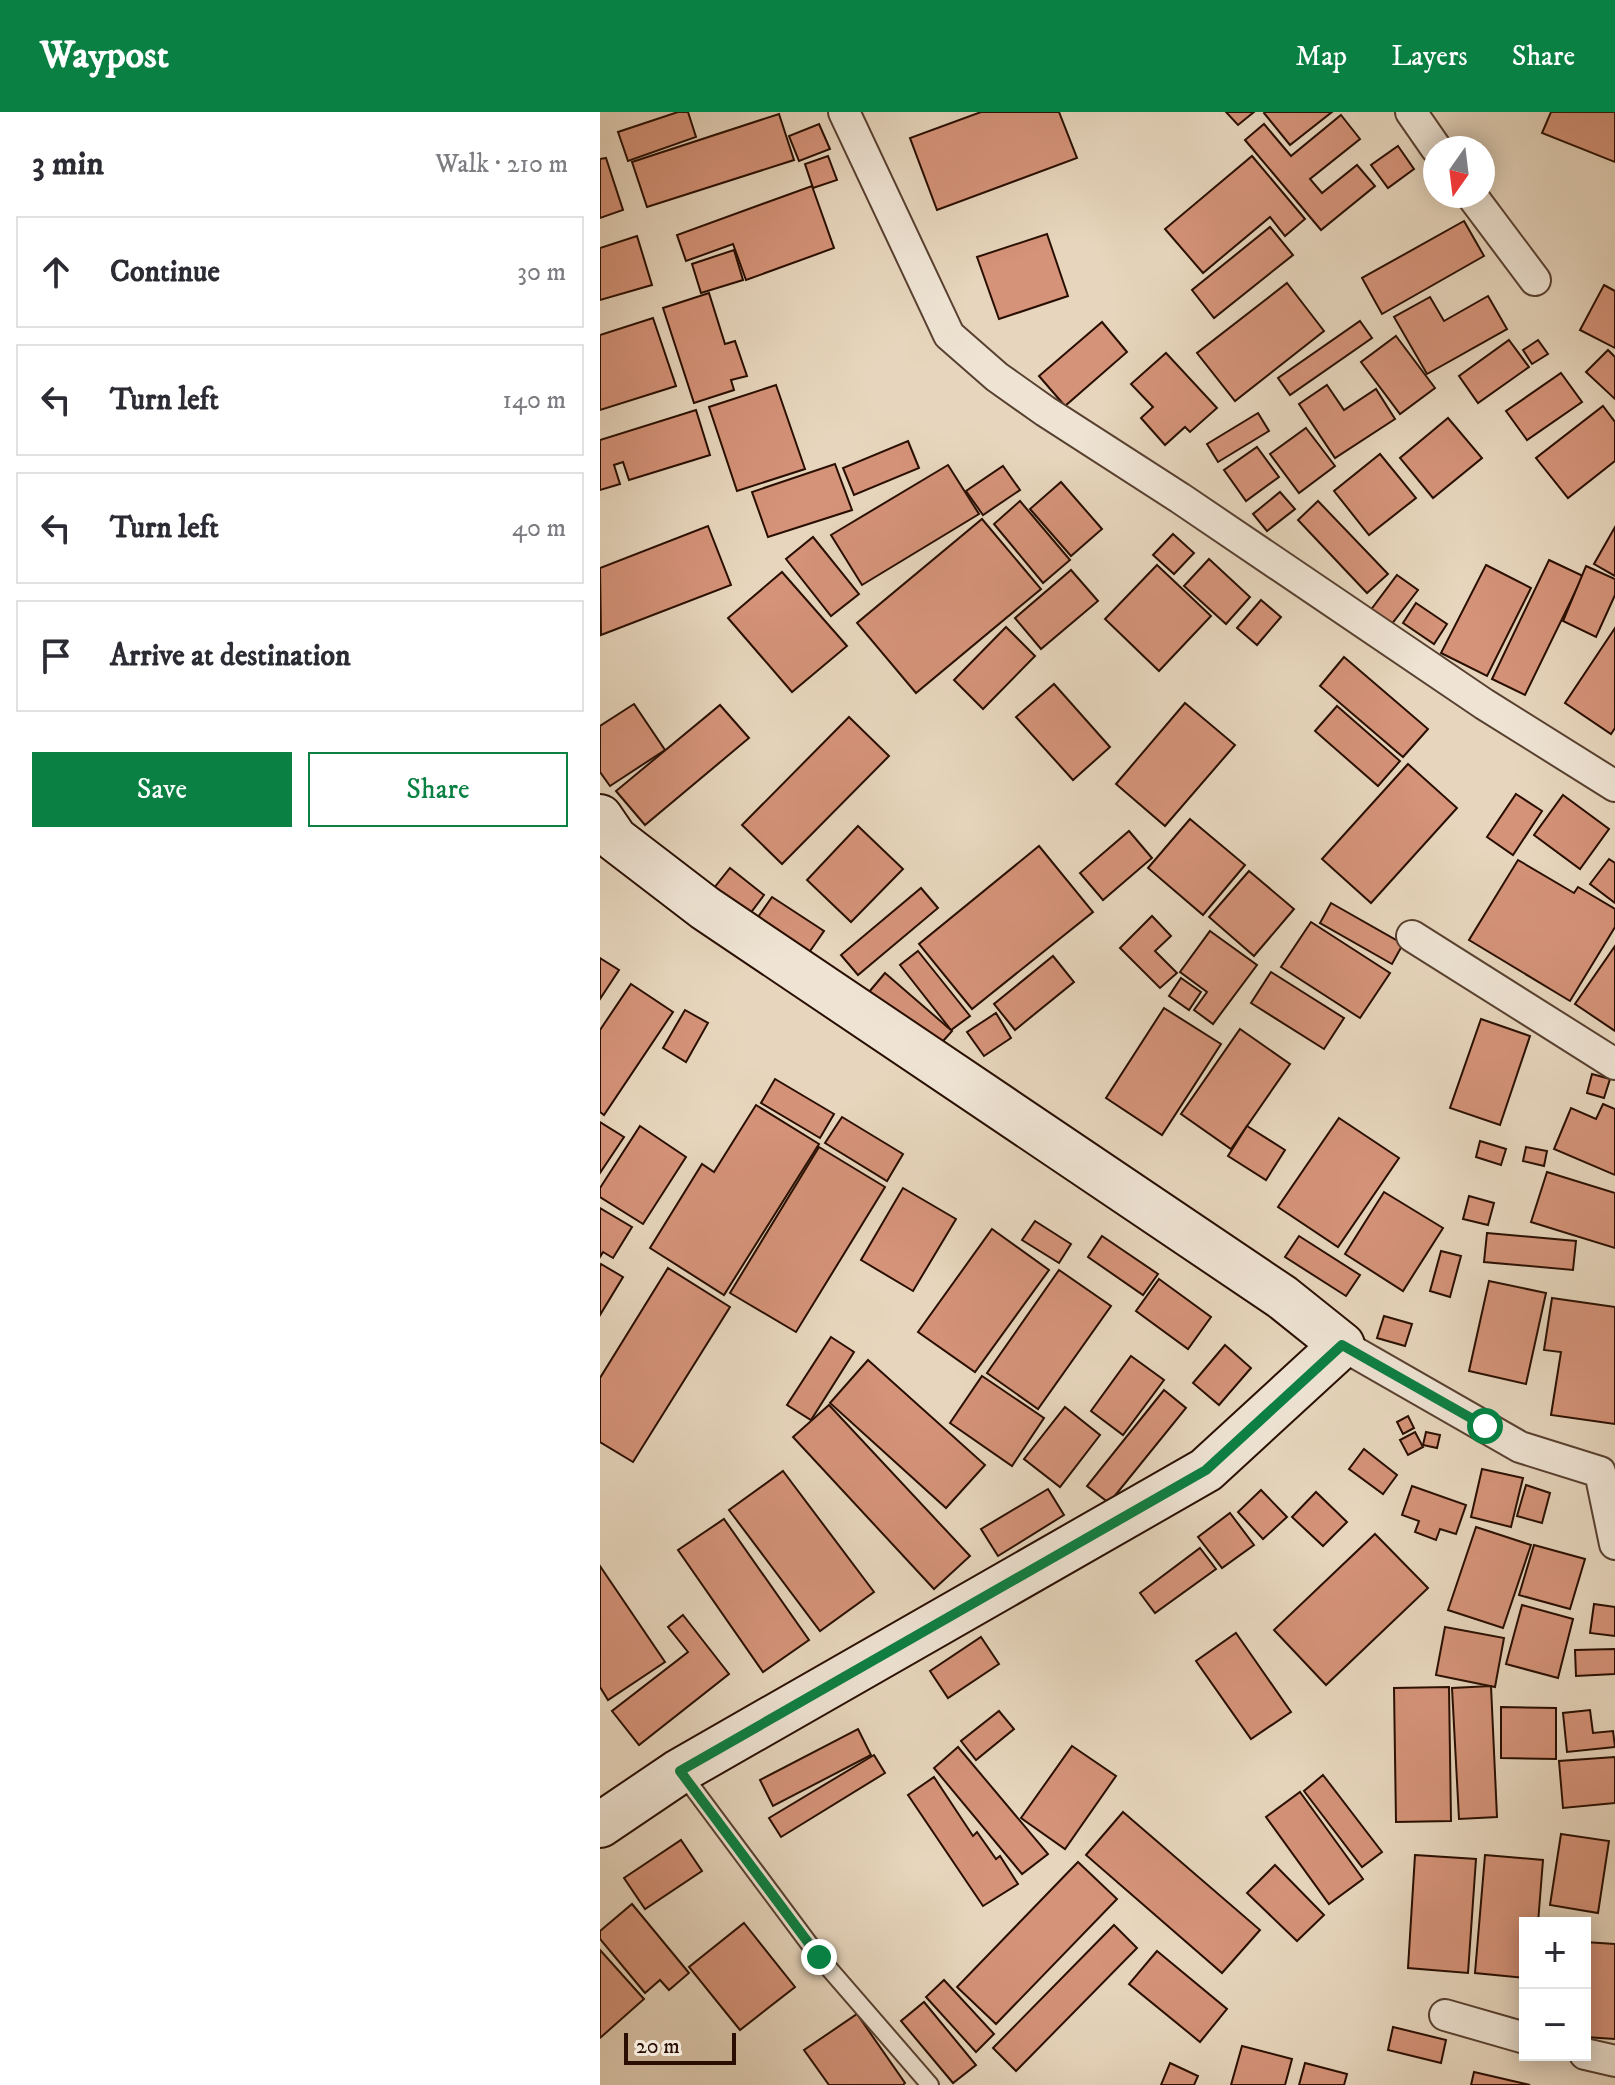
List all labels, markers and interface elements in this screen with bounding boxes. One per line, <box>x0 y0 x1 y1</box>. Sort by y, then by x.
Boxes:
text: Waypost <box>40 32 169 80</box>
text: Map <box>1296 39 1347 74</box>
text: Layers <box>1391 39 1468 74</box>
text: Share <box>1512 39 1575 74</box>
north arrow <box>1423 136 1495 208</box>
text: 3 min <box>32 143 104 185</box>
text: Walk · 210 m <box>435 148 568 181</box>
icon: ahead <box>34 250 78 294</box>
text: Continue <box>110 254 220 291</box>
text: 30 m <box>517 256 566 289</box>
icon: left <box>34 378 78 422</box>
text: Turn left <box>110 382 219 419</box>
text: 140 m <box>502 384 566 417</box>
icon: left <box>34 506 78 550</box>
text: Turn left <box>110 510 219 547</box>
text: 40 m <box>512 512 566 545</box>
icon: arrive <box>34 634 78 678</box>
text: Arrive at destination <box>110 638 351 675</box>
button: Save <box>32 752 292 827</box>
button: Share <box>308 752 568 827</box>
route start <box>1467 1408 1503 1444</box>
map controls <box>1519 1917 1591 2061</box>
button: + <box>1519 1917 1591 1989</box>
route end <box>801 1939 837 1975</box>
button: − <box>1519 1989 1591 2061</box>
scale bar <box>624 2029 736 2065</box>
text: 20 m <box>636 2033 680 2060</box>

